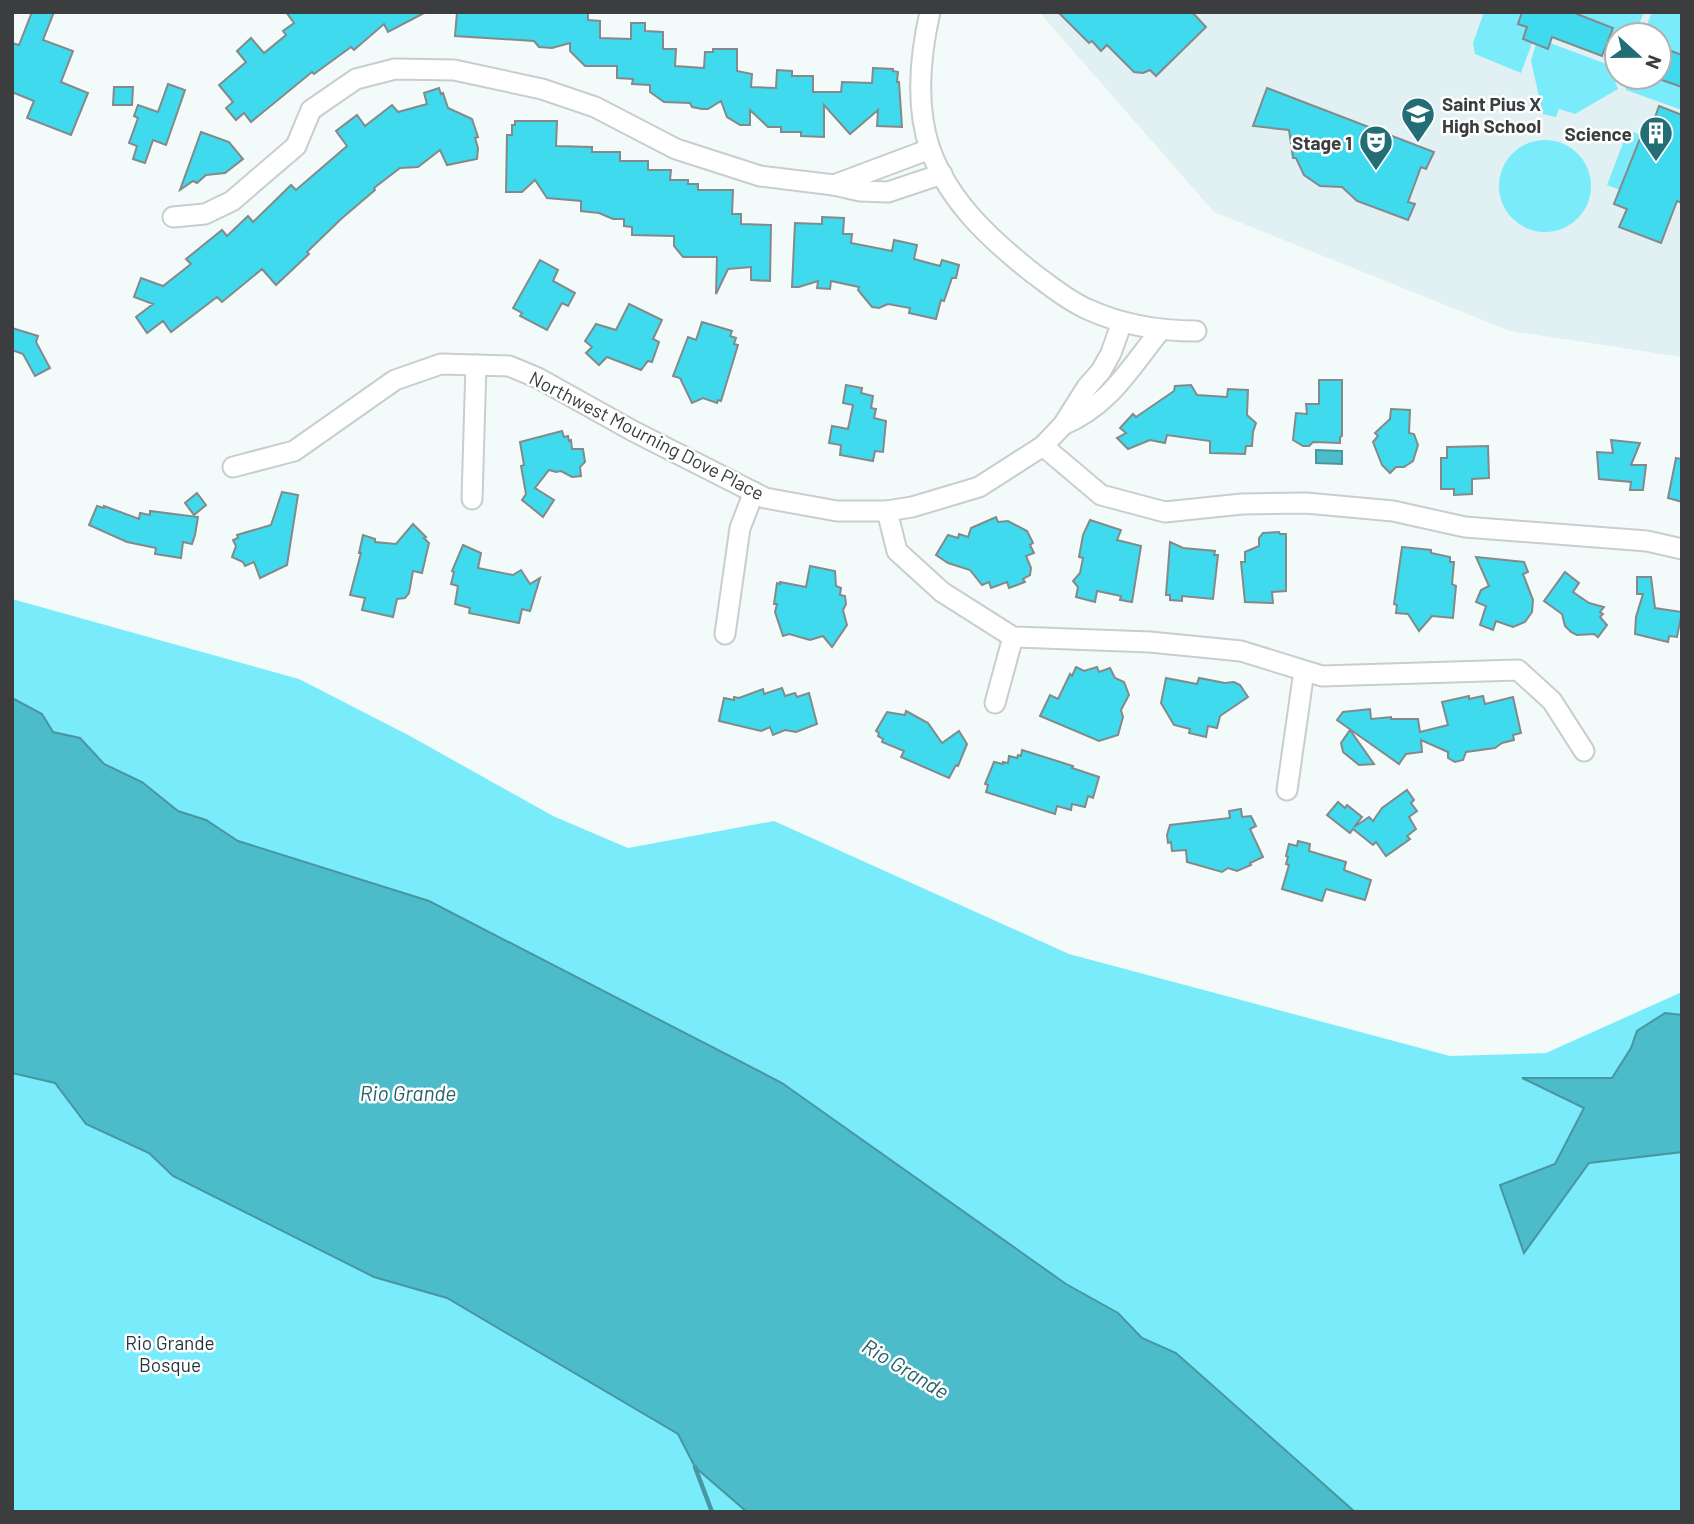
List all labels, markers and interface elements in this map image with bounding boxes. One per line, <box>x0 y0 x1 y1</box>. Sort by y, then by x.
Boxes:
north arrow <box>1603 21 1673 91</box>
text: N <box>1641 52 1667 72</box>
place label: Saint Pius X High School <box>1442 92 1541 137</box>
school or university icon: Saint Pius X High School <box>1399 95 1437 144</box>
building icon: Science <box>1637 114 1675 163</box>
place label: Science <box>1564 122 1632 145</box>
theatre icon: Stage 1 <box>1357 123 1395 172</box>
place label: Stage 1 <box>1292 131 1352 154</box>
street label: Northwest Mourning Dove Place <box>526 366 768 504</box>
water label: Rio Grande <box>360 1080 456 1105</box>
park label: Rio Grande Bosque <box>125 1331 215 1376</box>
water label: Rio Grande <box>858 1332 954 1404</box>

